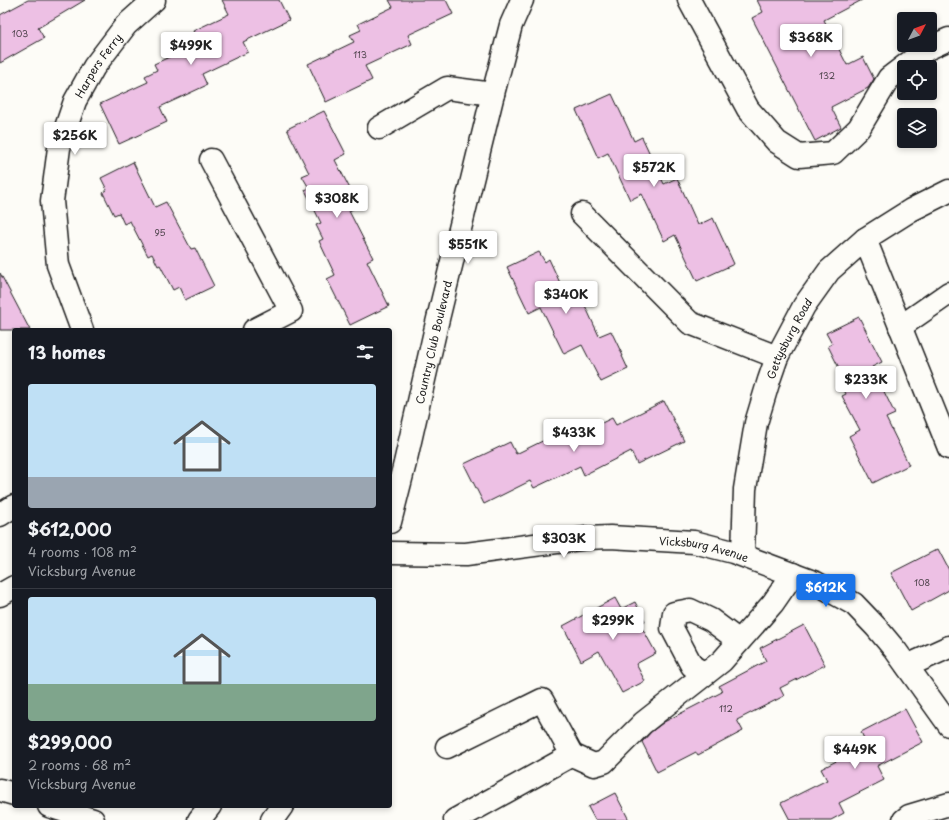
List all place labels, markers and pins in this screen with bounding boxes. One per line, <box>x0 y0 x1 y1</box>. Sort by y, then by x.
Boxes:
pin: $368K <box>783 24 839 58</box>
pin: $499K <box>163 32 219 66</box>
pin: $256K <box>47 122 103 156</box>
pin: $572K <box>626 154 682 188</box>
pin: $308K <box>309 185 365 219</box>
pin: $551K <box>440 231 496 265</box>
pin: $340K <box>538 281 594 315</box>
pin: $233K <box>838 366 894 400</box>
pin: $433K <box>546 419 602 453</box>
pin: $303K <box>536 525 592 559</box>
pin: $612K <box>798 574 854 608</box>
pin: $299K <box>585 607 641 641</box>
pin: $449K <box>827 736 883 770</box>

